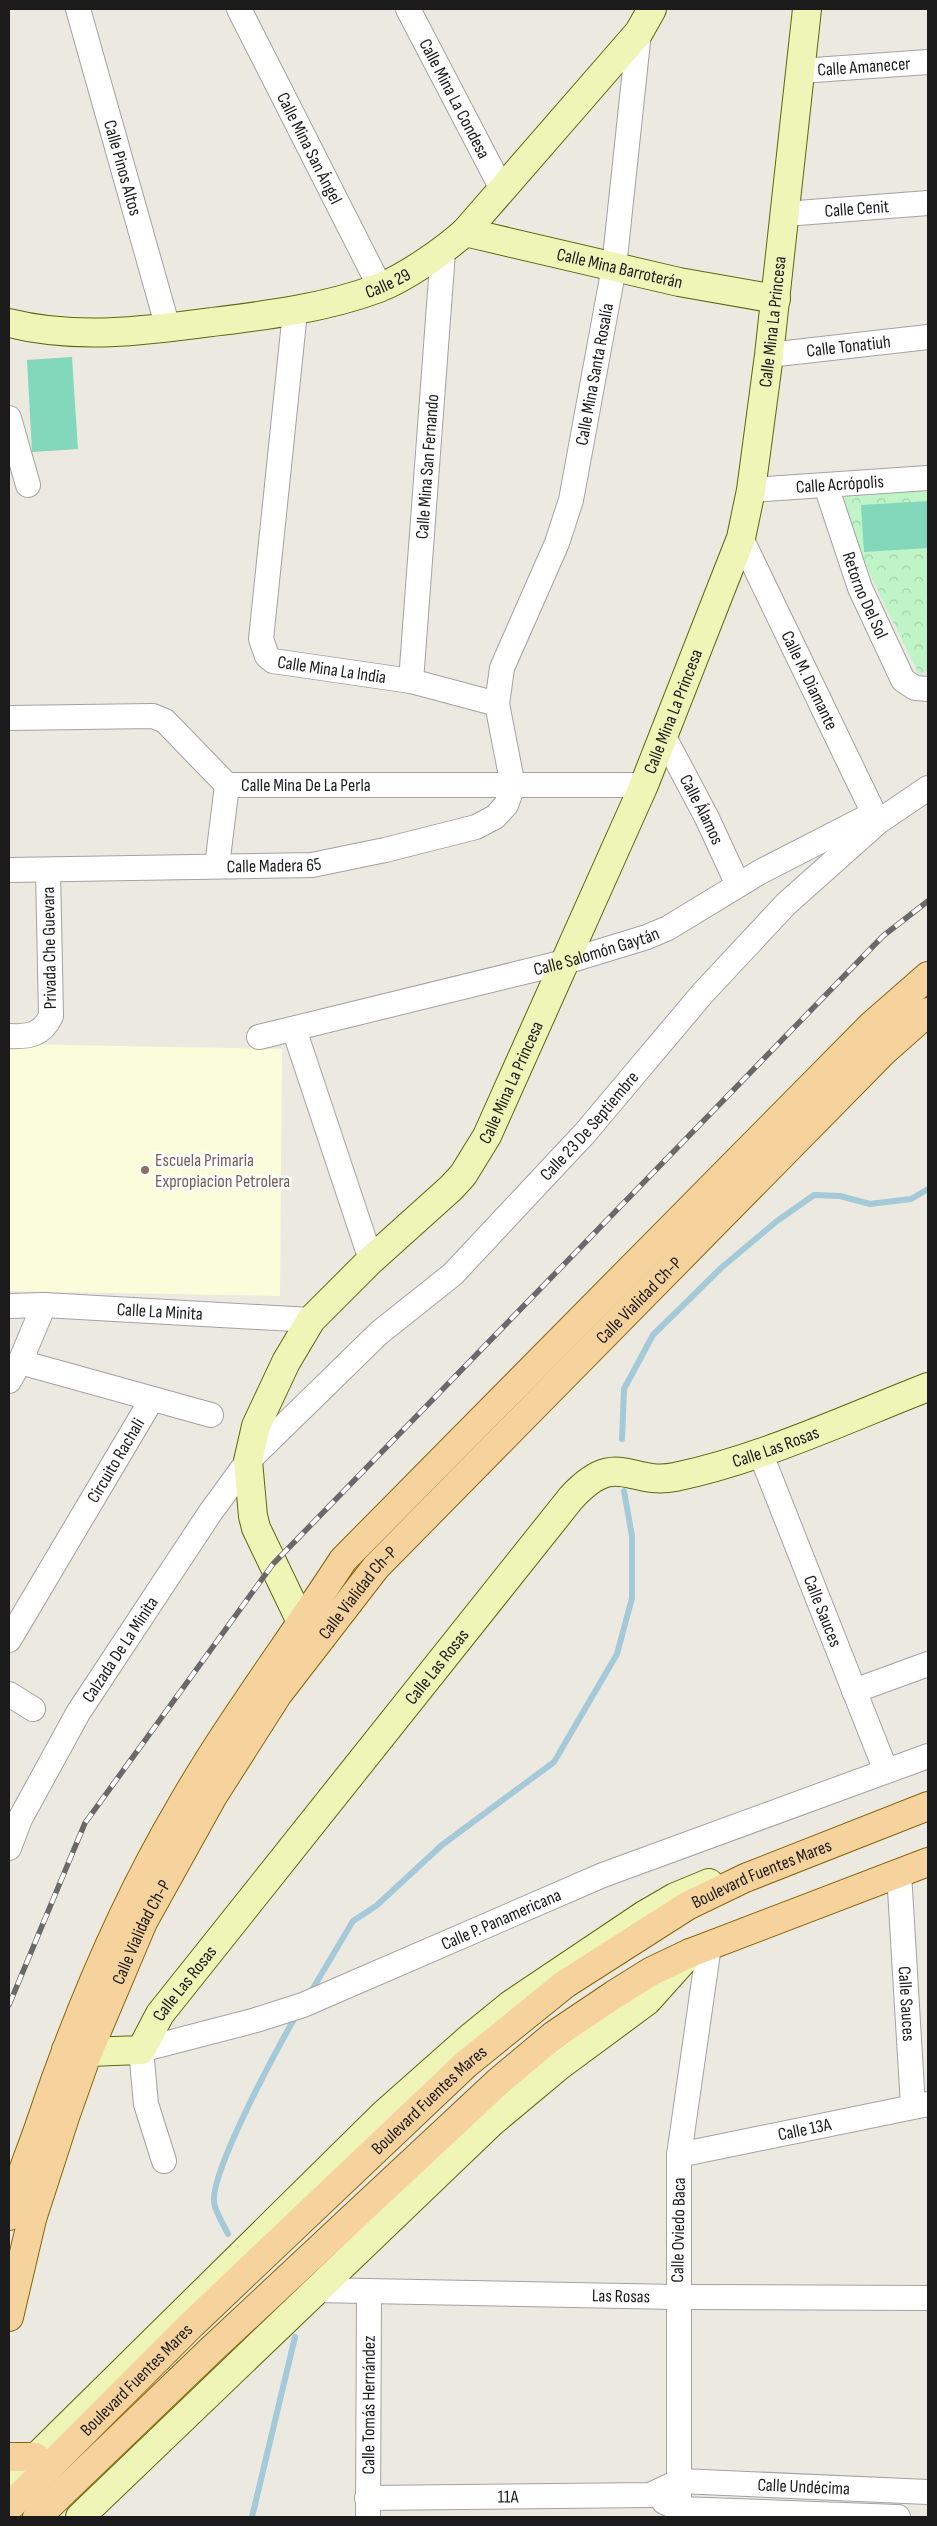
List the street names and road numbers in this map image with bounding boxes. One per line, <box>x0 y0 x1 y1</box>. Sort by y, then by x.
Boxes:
street label: Calle Mina La Condesa <box>414 35 494 162</box>
street label: Calle Amanecer <box>817 53 911 81</box>
street label: Calle Mina San Ángel <box>272 89 346 208</box>
street label: Calle Pinos Altos <box>99 118 146 218</box>
street label: Calle Cenit <box>824 196 890 222</box>
street label: Calle Mina Barroterán <box>555 244 685 294</box>
street label: Calle Mina La Princesa <box>755 255 791 389</box>
street label: Calle 29 <box>363 264 414 303</box>
street label: Calle Mina Santa Rosalía <box>571 301 618 447</box>
street label: Calle Tonatiuh <box>805 331 892 362</box>
street label: Calle Mina San Fernando <box>412 393 443 540</box>
street label: Calle Acrópolis <box>795 471 885 498</box>
street label: Retorno Del Sol <box>838 549 892 642</box>
street label: Calle M. Diamante <box>776 628 842 733</box>
street label: Calle Mina La Princesa <box>640 646 707 777</box>
street label: Calle Mina La India <box>276 652 387 688</box>
street label: Calle Álamos <box>675 771 728 848</box>
street label: Calle Mina De La Perla <box>241 775 371 796</box>
street label: Calle Madera 65 <box>227 853 323 877</box>
street label: Privada Che Guevara <box>38 886 61 1009</box>
street label: Calle Salomón Gaytán <box>531 923 663 980</box>
street label: Calle Mina La Princesa <box>475 1018 548 1148</box>
street label: Calle 23 De Septiembre <box>536 1067 643 1185</box>
street label: Calle Vialidad Ch-P <box>592 1252 687 1348</box>
street label: Calle La Minita <box>116 1299 203 1325</box>
street label: Circuito Rachali <box>83 1414 149 1507</box>
street label: Calle Las Rosas <box>730 1422 822 1472</box>
street label: Calle Vialidad Ch-P <box>314 1542 402 1643</box>
street label: Calle Sauces <box>799 1572 846 1650</box>
street label: Calzada De La Minita <box>78 1593 163 1707</box>
street label: Calle Las Rosas <box>401 1625 474 1709</box>
street label: Boulevard Fuentes Mares <box>688 1835 835 1913</box>
street label: Calle Vialidad Ch-P <box>108 1876 175 1988</box>
street label: Calle P. Panamericana <box>438 1884 564 1955</box>
street label: Calle Las Rosas <box>148 1942 221 2025</box>
street label: Calle Sauces <box>894 1966 919 2042</box>
street label: Boulevard Fuentes Mares <box>367 2041 491 2159</box>
street label: Calle 13A <box>776 2114 833 2145</box>
street label: Calle Oviedo Baca <box>667 2177 690 2283</box>
street label: Las Rosas <box>592 2285 650 2307</box>
street label: Boulevard Fuentes Mares <box>76 2320 197 2441</box>
street label: Calle Tomás Hernández <box>358 2335 380 2474</box>
street label: Calle Undécima <box>757 2474 851 2500</box>
street label: 11A <box>498 2486 519 2508</box>

